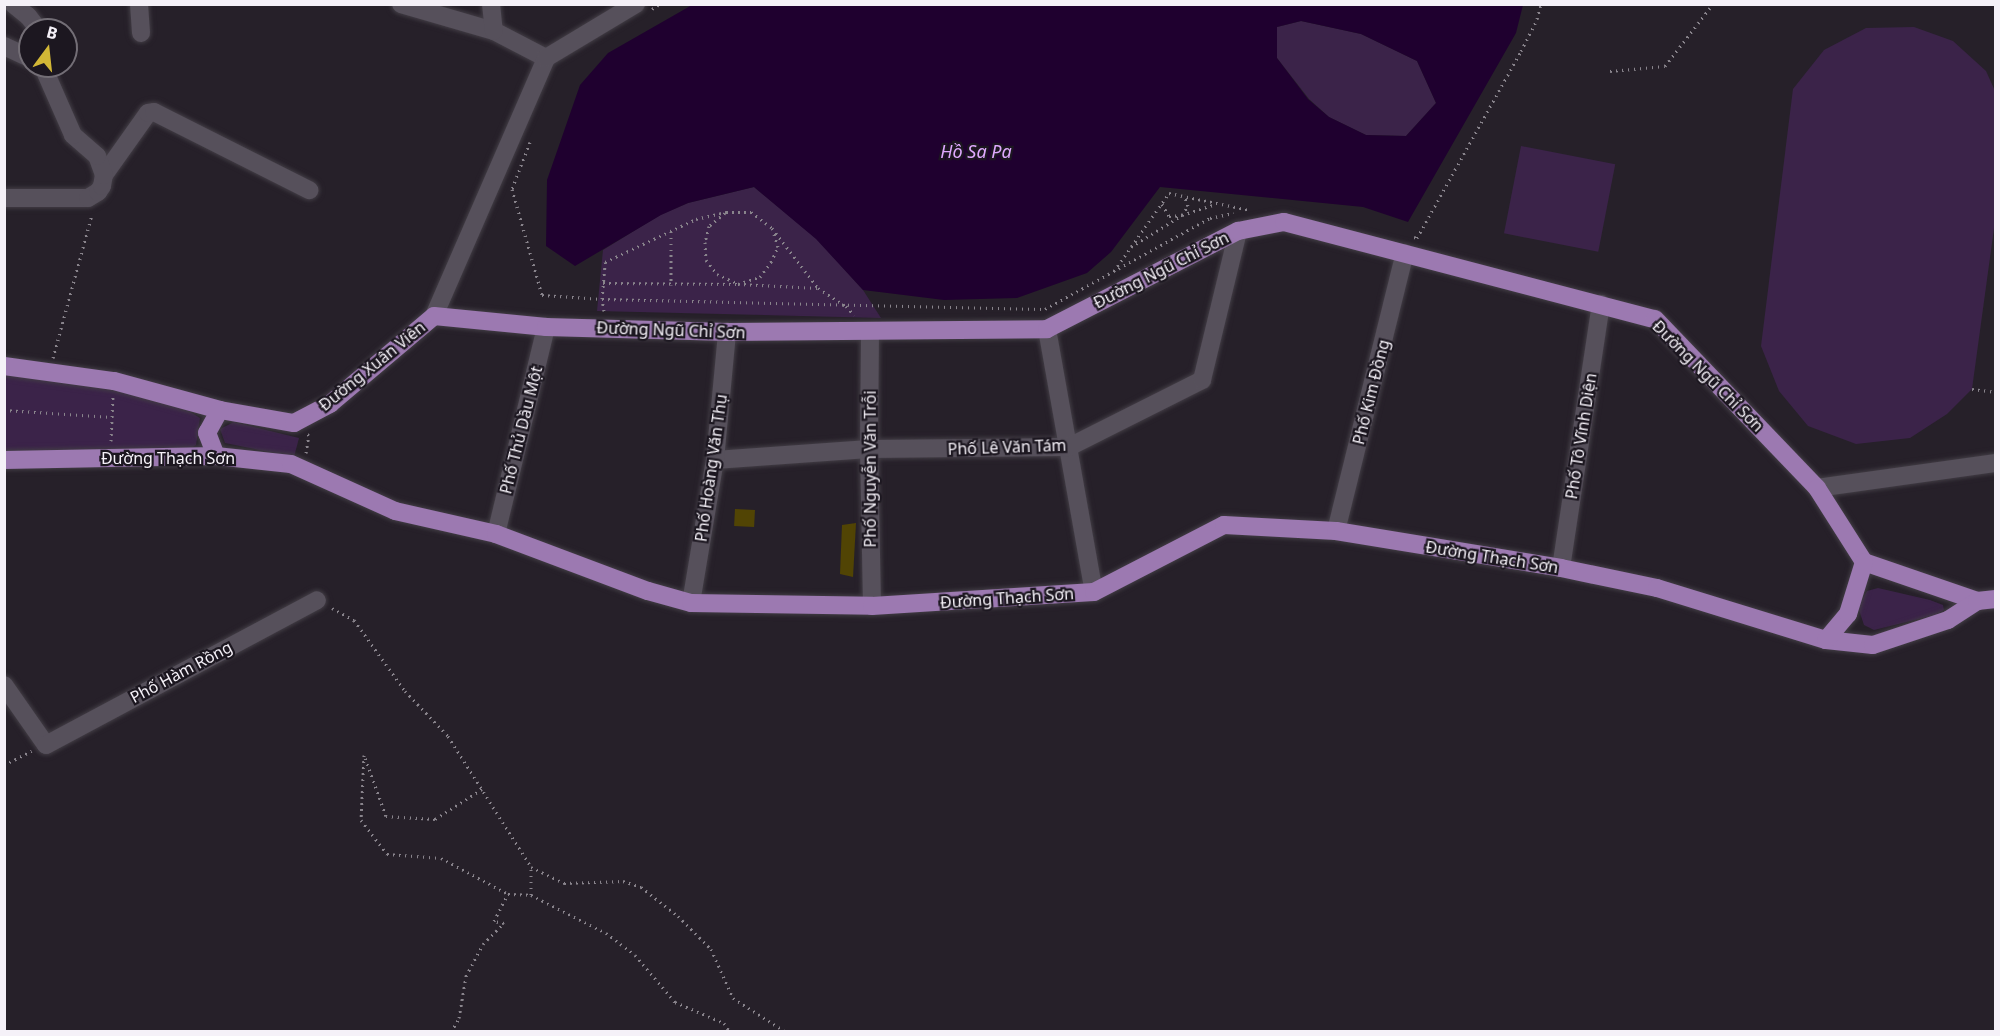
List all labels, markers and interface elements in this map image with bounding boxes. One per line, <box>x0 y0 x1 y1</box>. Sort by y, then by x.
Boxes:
north arrow <box>18 18 78 78</box>
text: B <box>44 21 60 45</box>
water label: Hồ Sa Pa <box>940 140 1012 162</box>
street label: Đường Ngũ Chỉ Sơn <box>1090 228 1232 312</box>
street label: Đường Xuân Viên <box>315 317 429 415</box>
street label: Đường Ngũ Chỉ Sơn <box>1649 317 1767 435</box>
street label: Đường Ngũ Chỉ Sơn <box>596 318 746 342</box>
street label: Phố Kim Đồng <box>1349 337 1393 447</box>
street label: Phố Thủ Dầu Một <box>496 364 546 496</box>
street label: Phố Tô Vĩnh Diện <box>1562 372 1600 500</box>
street label: Phố Nguyễn Văn Trỗi <box>860 390 880 548</box>
street label: Phố Hoàng Văn Thụ <box>691 393 731 543</box>
street label: Phố Lê Văn Tám <box>947 435 1067 459</box>
street label: Đường Thạch Sơn <box>101 448 235 468</box>
street label: Đường Thạch Sơn <box>1424 537 1560 577</box>
street label: Đường Thạch Sơn <box>939 584 1075 612</box>
street label: Phố Hàm Rồng <box>127 637 235 707</box>

